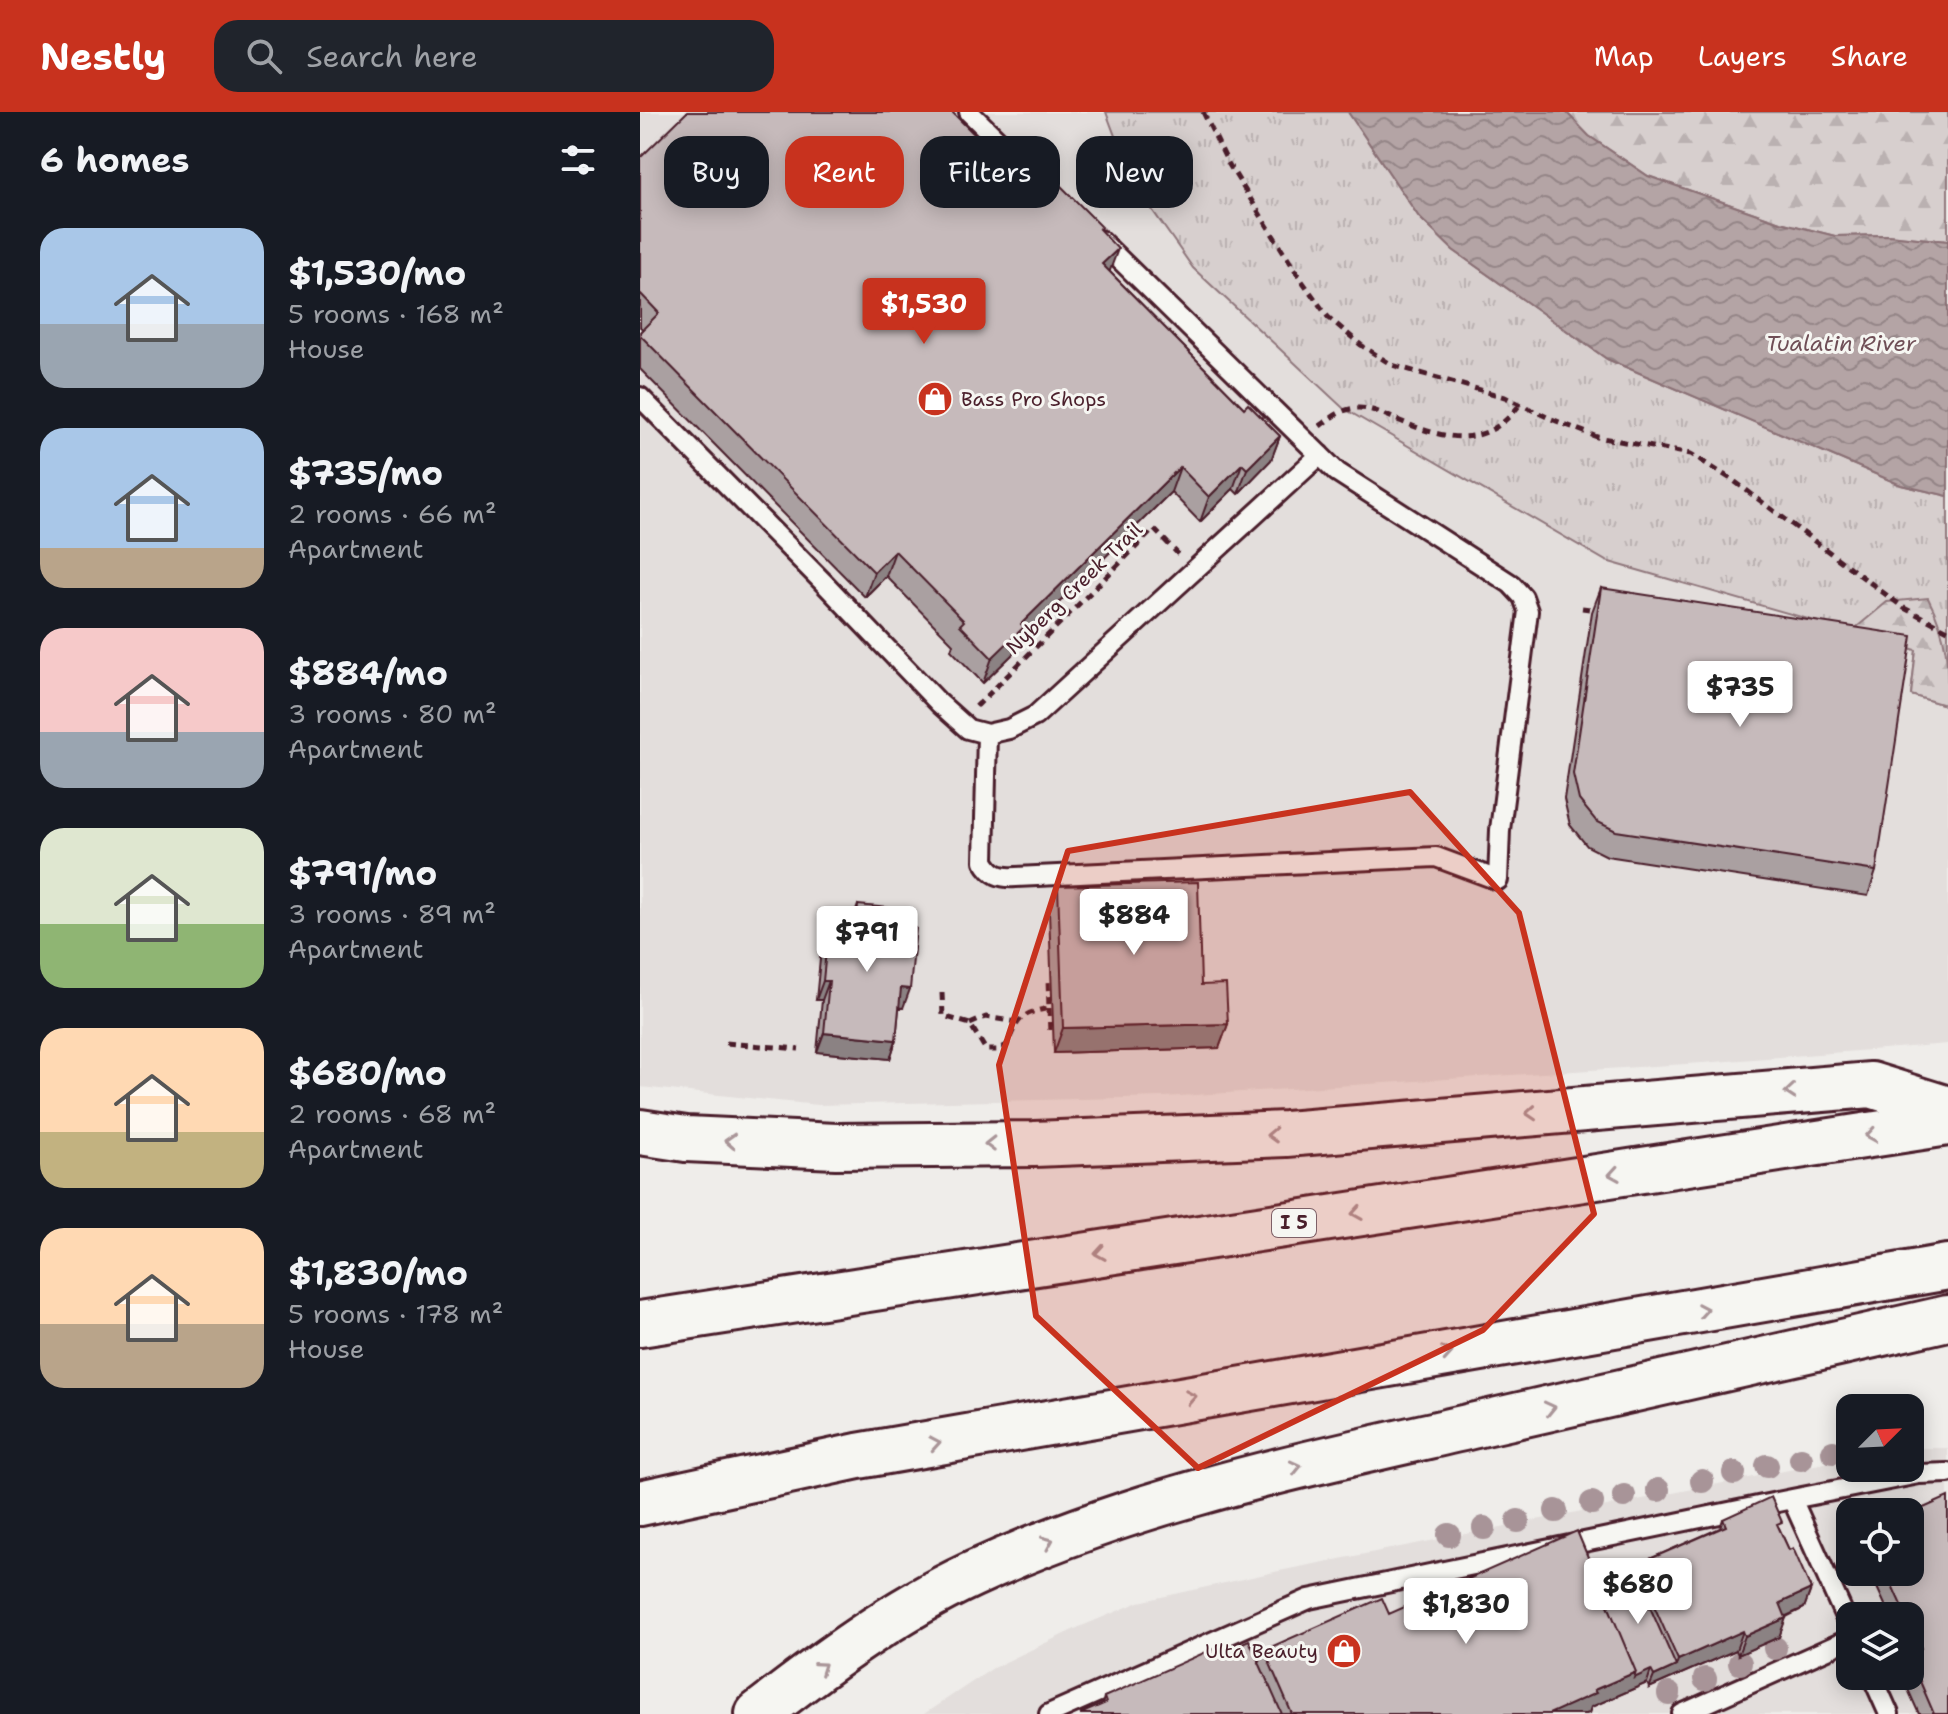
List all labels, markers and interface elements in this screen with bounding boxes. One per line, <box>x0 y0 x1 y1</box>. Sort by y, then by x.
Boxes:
search box <box>214 20 774 92</box>
text: Nestly <box>40 31 166 82</box>
icon: search <box>242 34 286 78</box>
text: Search here <box>306 36 478 77</box>
text: Map <box>1594 37 1654 75</box>
text: Layers <box>1698 37 1787 75</box>
text: Share <box>1831 37 1908 75</box>
chip: Buy <box>664 136 769 208</box>
chip: Rent <box>785 136 904 208</box>
chip: Filters <box>920 136 1060 208</box>
chip: New <box>1076 136 1193 208</box>
text: 6 homes <box>40 137 189 183</box>
icon: filters <box>556 138 600 182</box>
text: $1,530/mo <box>288 250 466 296</box>
icon: home <box>104 260 200 356</box>
pin: $1,530 <box>859 278 989 346</box>
text: $1,530 <box>881 286 967 321</box>
text: 5 rooms · 168 m² <box>288 296 504 331</box>
water label: Tualatin River <box>1766 329 1917 358</box>
text: House <box>288 331 364 366</box>
shop icon: Bass Pro Shops <box>916 380 954 418</box>
place label: Bass Pro Shops <box>961 386 1106 412</box>
text: $735/mo <box>288 450 443 496</box>
icon: home <box>104 460 200 556</box>
text: 2 rooms · 66 m² <box>288 496 497 531</box>
street label: Nyberg Creek Trail <box>1000 516 1148 660</box>
text: Apartment <box>288 531 424 566</box>
text: $884/mo <box>288 650 448 696</box>
icon: home <box>104 660 200 756</box>
pin: $735 <box>1693 661 1787 729</box>
text: $735 <box>1706 669 1774 704</box>
text: 3 rooms · 80 m² <box>288 696 497 731</box>
text: Apartment <box>288 731 424 766</box>
text: $791/mo <box>288 850 437 896</box>
icon: home <box>104 860 200 956</box>
pin: $884 <box>1087 889 1181 957</box>
text: 3 rooms · 89 m² <box>288 896 496 931</box>
text: $884 <box>1098 897 1170 932</box>
pin: $791 <box>820 906 914 974</box>
text: $791 <box>835 914 899 949</box>
text: Apartment <box>288 931 424 966</box>
text: $680/mo <box>288 1050 447 1096</box>
icon: home <box>104 1060 200 1156</box>
one-way arrow <box>1783 1083 1796 1100</box>
text: 2 rooms · 68 m² <box>288 1096 496 1131</box>
one-way arrow <box>1524 1104 1537 1121</box>
one-way arrow <box>1864 1125 1878 1142</box>
one-way arrow <box>1265 1126 1278 1143</box>
text: Apartment <box>288 1131 424 1166</box>
one-way arrow <box>723 1133 736 1150</box>
one-way arrow <box>983 1136 996 1153</box>
one-way arrow <box>1607 1165 1621 1182</box>
one-way arrow <box>1350 1204 1364 1221</box>
road number: I 5 <box>1272 1209 1316 1237</box>
one-way arrow <box>1093 1244 1107 1261</box>
text: $1,830/mo <box>288 1250 468 1296</box>
icon: home <box>104 1260 200 1356</box>
text: 5 rooms · 178 m² <box>288 1296 504 1331</box>
one-way arrow <box>1696 1302 1710 1319</box>
text: House <box>288 1331 364 1366</box>
one-way arrow <box>1440 1345 1454 1362</box>
one-way arrow <box>1184 1390 1197 1407</box>
north arrow <box>1836 1394 1924 1482</box>
map controls <box>1836 1394 1924 1690</box>
one-way arrow <box>1542 1401 1556 1418</box>
one-way arrow <box>928 1435 941 1452</box>
one-way arrow <box>1289 1459 1303 1476</box>
button: locate <box>1836 1498 1924 1586</box>
one-way arrow <box>1040 1535 1054 1551</box>
pin: $680 <box>1591 1558 1685 1626</box>
text: $680 <box>1602 1566 1674 1601</box>
pin: $1,830 <box>1401 1578 1531 1646</box>
text: $1,830 <box>1422 1586 1510 1621</box>
button: layers <box>1836 1602 1924 1690</box>
shop icon: Ulta Beauty <box>1325 1632 1363 1670</box>
place label: Ulta Beauty <box>1205 1638 1318 1664</box>
one-way arrow <box>812 1662 826 1677</box>

